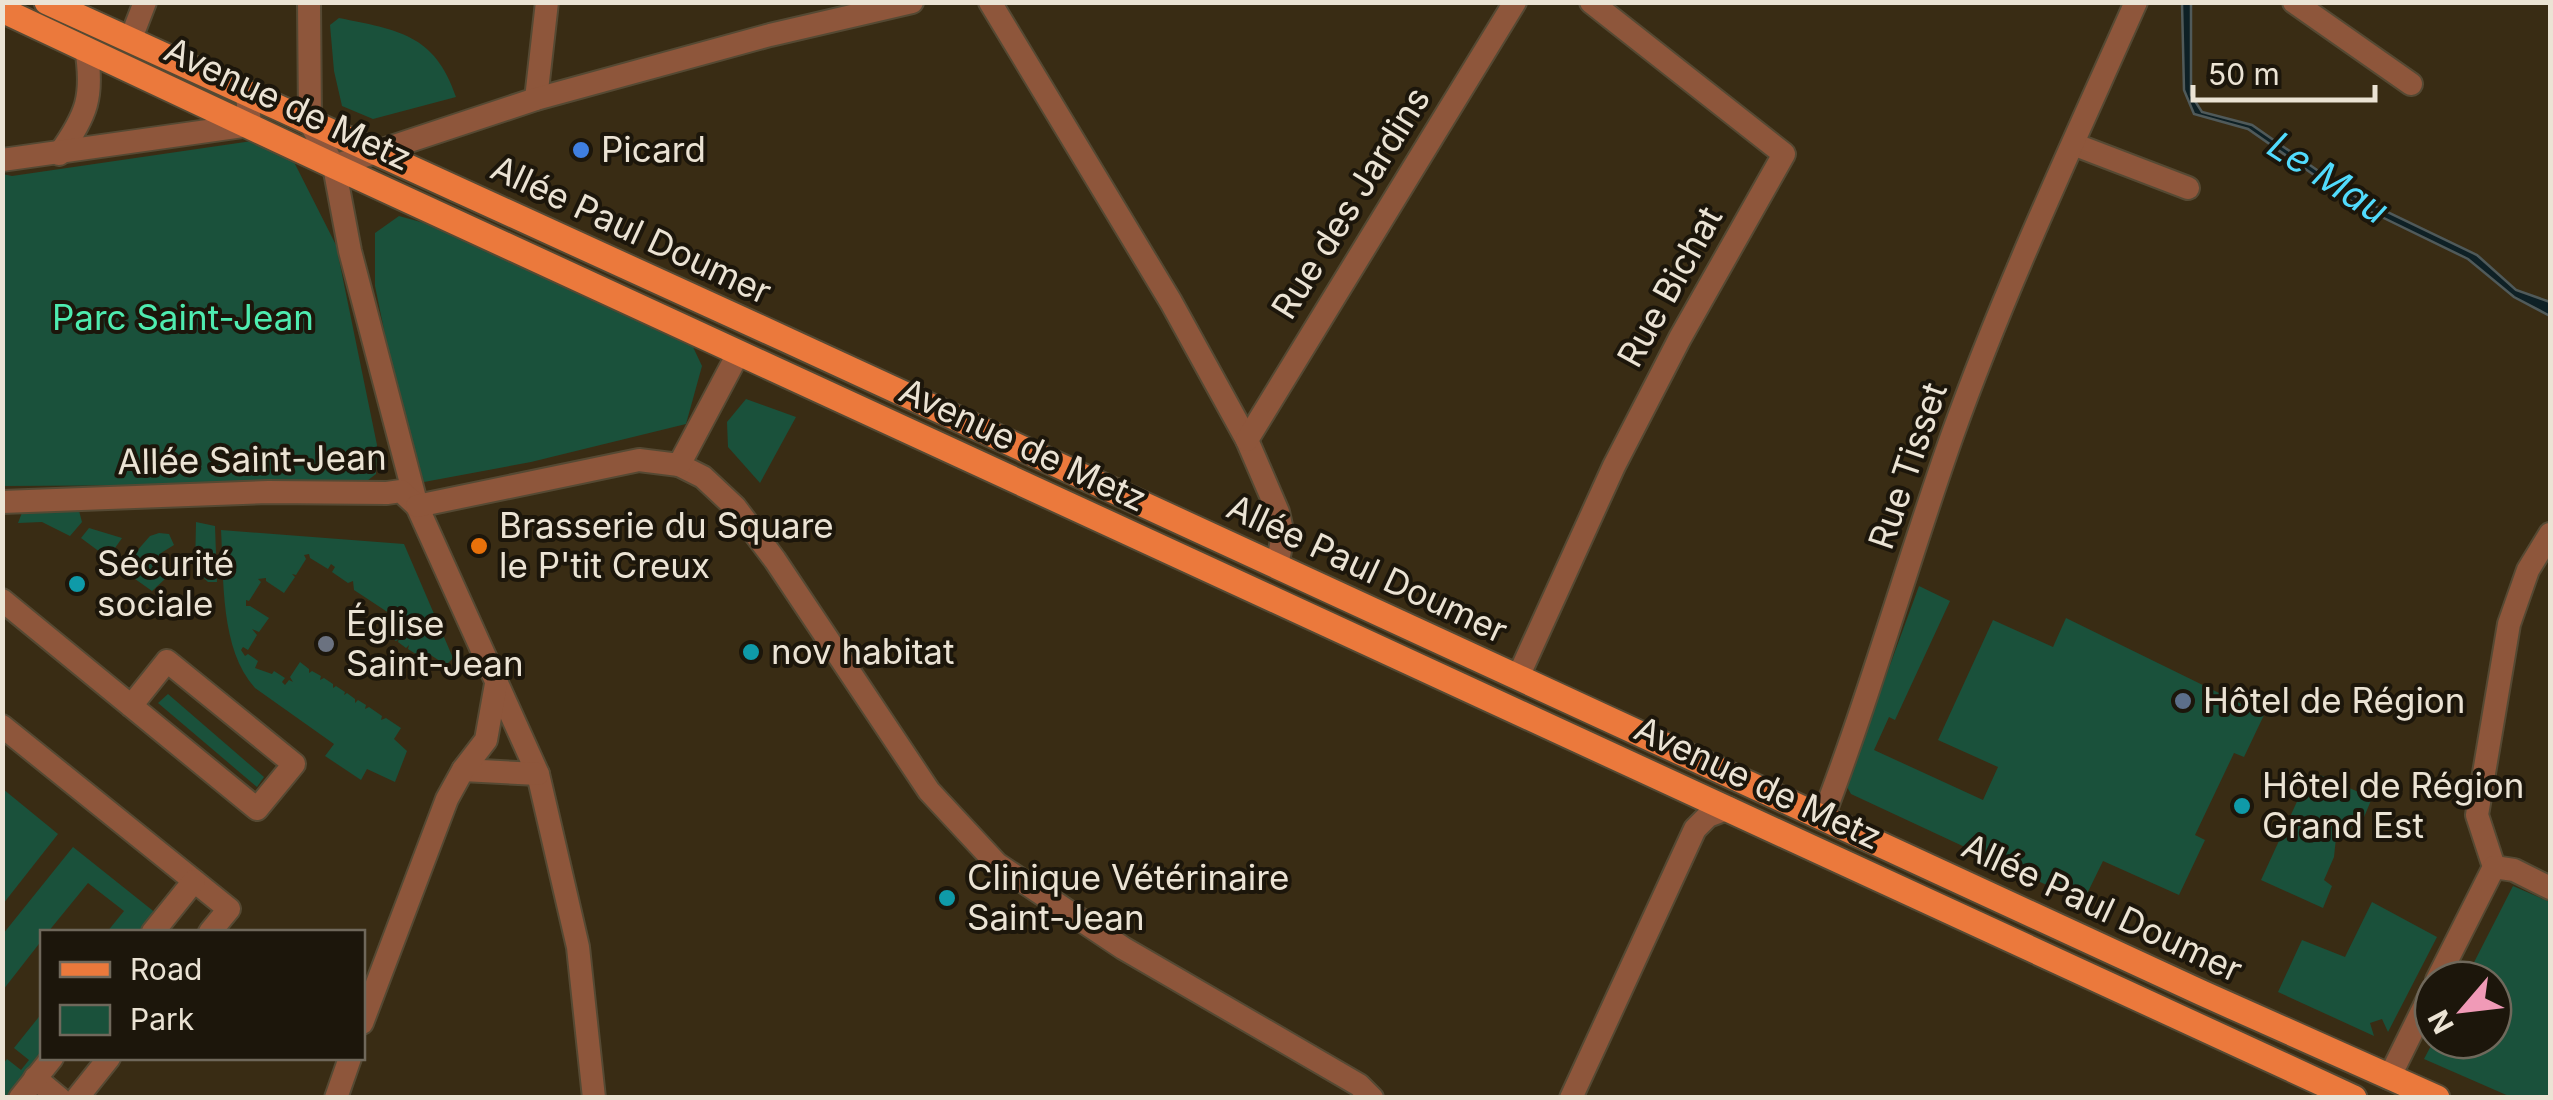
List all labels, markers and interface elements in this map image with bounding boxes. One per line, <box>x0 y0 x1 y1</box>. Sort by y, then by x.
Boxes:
street label: Avenue de Metz <box>158 28 418 179</box>
scale bar <box>2193 40 2376 102</box>
text: 50 m <box>2208 56 2280 92</box>
street label: Rue des Jardins <box>1262 79 1438 326</box>
water label: Le Mau <box>2260 121 2397 233</box>
place label: Picard <box>601 128 706 170</box>
marker: Picard <box>570 139 592 161</box>
street label: Allée Paul Doumer <box>485 146 778 312</box>
street label: Rue Bichat <box>1608 199 1730 374</box>
park label: Parc Saint-Jean <box>52 296 314 338</box>
street label: Avenue de Metz <box>893 369 1153 520</box>
street label: Rue Tisset <box>1859 377 1955 554</box>
street label: Allée Saint-Jean <box>117 436 387 482</box>
street label: Allée Paul Doumer <box>1221 485 1514 651</box>
place label: Brasserie du Square le P'tit Creux <box>499 504 834 586</box>
marker: Brasserie du Square le P'tit Creux <box>468 535 490 557</box>
place label: Sécurité sociale <box>97 542 234 624</box>
marker: Sécurité sociale <box>66 573 88 595</box>
place label: Église Saint-Jean <box>346 602 524 684</box>
place label: nov habitat <box>771 630 954 672</box>
marker: Église Saint-Jean <box>315 633 337 655</box>
marker: nov habitat <box>740 641 762 663</box>
place label: Hôtel de Région <box>2203 679 2466 721</box>
marker: Hôtel de Région <box>2172 690 2194 712</box>
street label: Avenue de Metz <box>1628 707 1888 858</box>
place label: Hôtel de Région Grand Est <box>2262 764 2525 846</box>
marker: Hôtel de Région Grand Est <box>2231 795 2253 817</box>
street label: Allée Paul Doumer <box>1956 824 2249 990</box>
place label: Clinique Vétérinaire Saint-Jean <box>967 856 1289 938</box>
marker: Clinique Vétérinaire Saint-Jean <box>936 887 958 909</box>
legend <box>40 930 365 1060</box>
text: Road <box>130 951 202 987</box>
north arrow <box>2413 960 2513 1060</box>
text: Park <box>130 1001 195 1037</box>
text: N <box>2421 1004 2461 1039</box>

